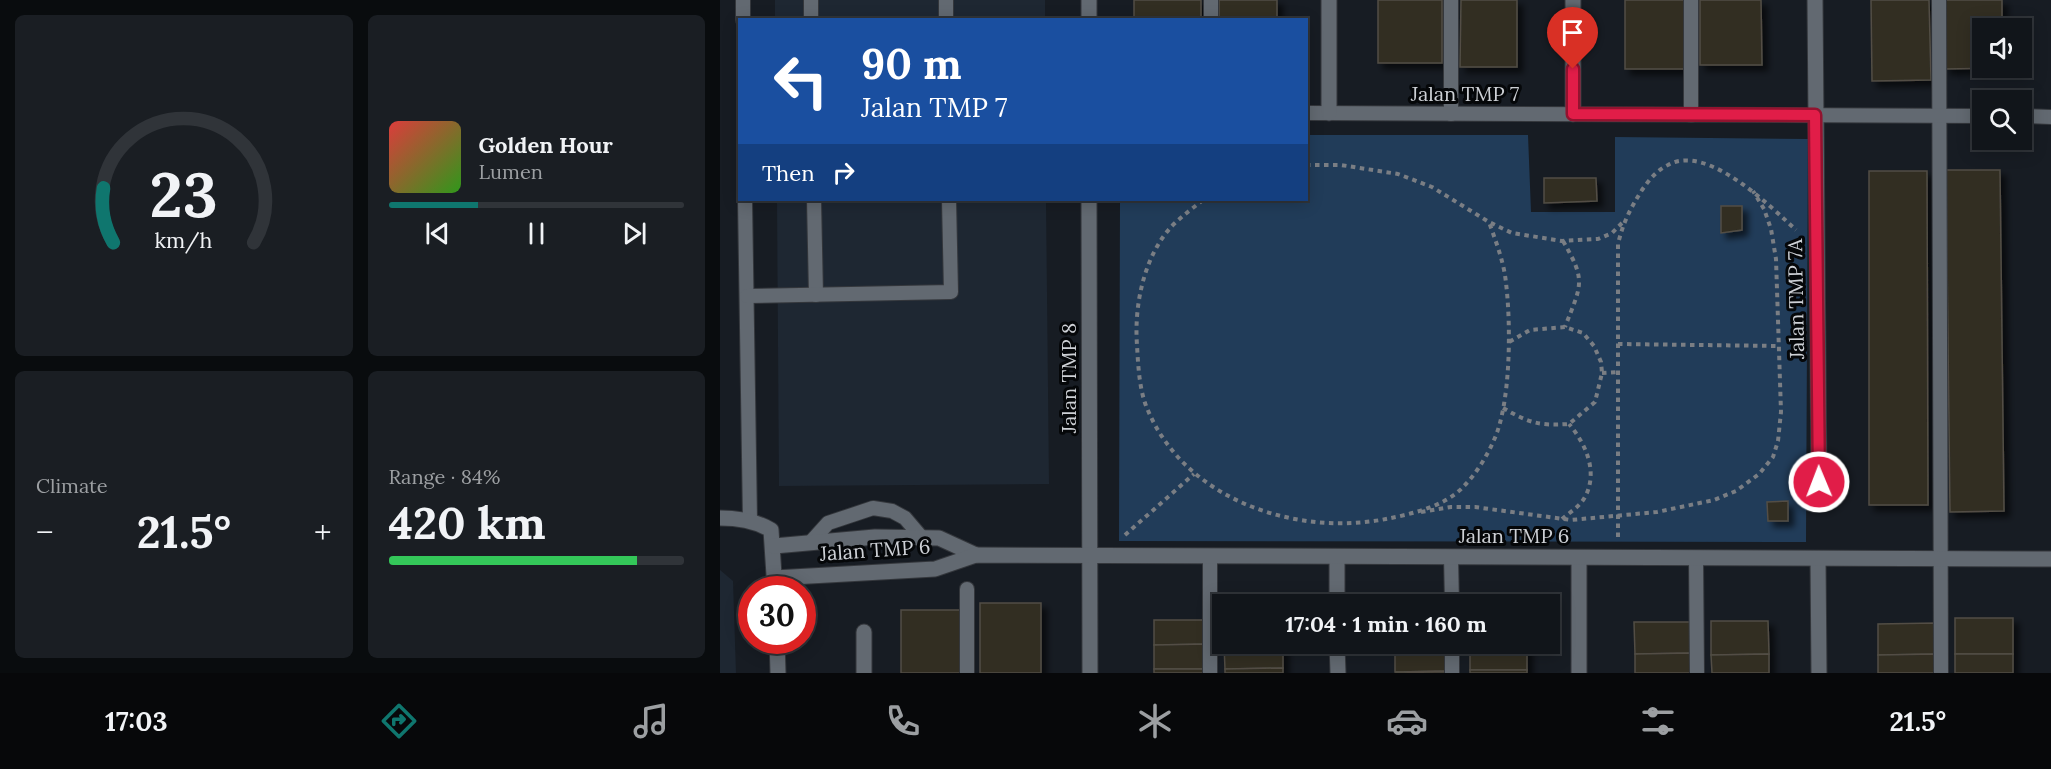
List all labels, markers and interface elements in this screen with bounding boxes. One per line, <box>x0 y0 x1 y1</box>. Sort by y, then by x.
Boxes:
pin <box>1547 7 1598 69</box>
icon: arrive <box>1556 16 1589 49</box>
map controls <box>1972 18 2032 150</box>
button: sound <box>1972 18 2032 78</box>
text: 90 m <box>861 37 962 91</box>
icon: left <box>762 42 840 120</box>
street label: Jalan TMP 7 <box>1410 81 1519 106</box>
text: Jalan TMP 7 <box>861 90 1007 124</box>
button: search <box>1972 90 2032 150</box>
text: Golden Hour <box>479 131 613 159</box>
text: 23 <box>150 154 218 234</box>
icon: right <box>827 156 860 189</box>
text: Lumen <box>479 159 543 184</box>
text: Then <box>762 159 815 187</box>
icon: previous <box>421 217 454 250</box>
icon: pause <box>520 217 553 250</box>
icon: next <box>618 217 651 250</box>
text: km/h <box>155 226 213 254</box>
street label: Jalan TMP 7A <box>1782 238 1809 360</box>
street label: Jalan TMP 8 <box>1056 323 1081 434</box>
position arrow <box>1787 450 1851 514</box>
text: Range · 84% <box>389 464 500 489</box>
text: Climate <box>36 473 108 498</box>
text: 420 km <box>389 494 546 551</box>
text: 21.5° <box>137 503 231 560</box>
text: − <box>36 511 54 553</box>
text: + <box>314 511 331 553</box>
street label: Jalan TMP 6 <box>1458 523 1569 548</box>
street label: Jalan TMP 6 <box>818 533 931 566</box>
speed limit sign: 30 <box>738 576 816 654</box>
text: 17:04 · 1 min · 160 m <box>1285 610 1487 638</box>
icon: directions <box>378 700 420 742</box>
icon: music <box>630 700 672 742</box>
icon: phone <box>882 700 924 742</box>
icon: climate <box>1134 700 1176 742</box>
icon: car <box>1386 700 1428 742</box>
icon: filters <box>1637 700 1679 742</box>
text: 17:03 <box>105 704 168 738</box>
text: 21.5° <box>1889 704 1946 738</box>

